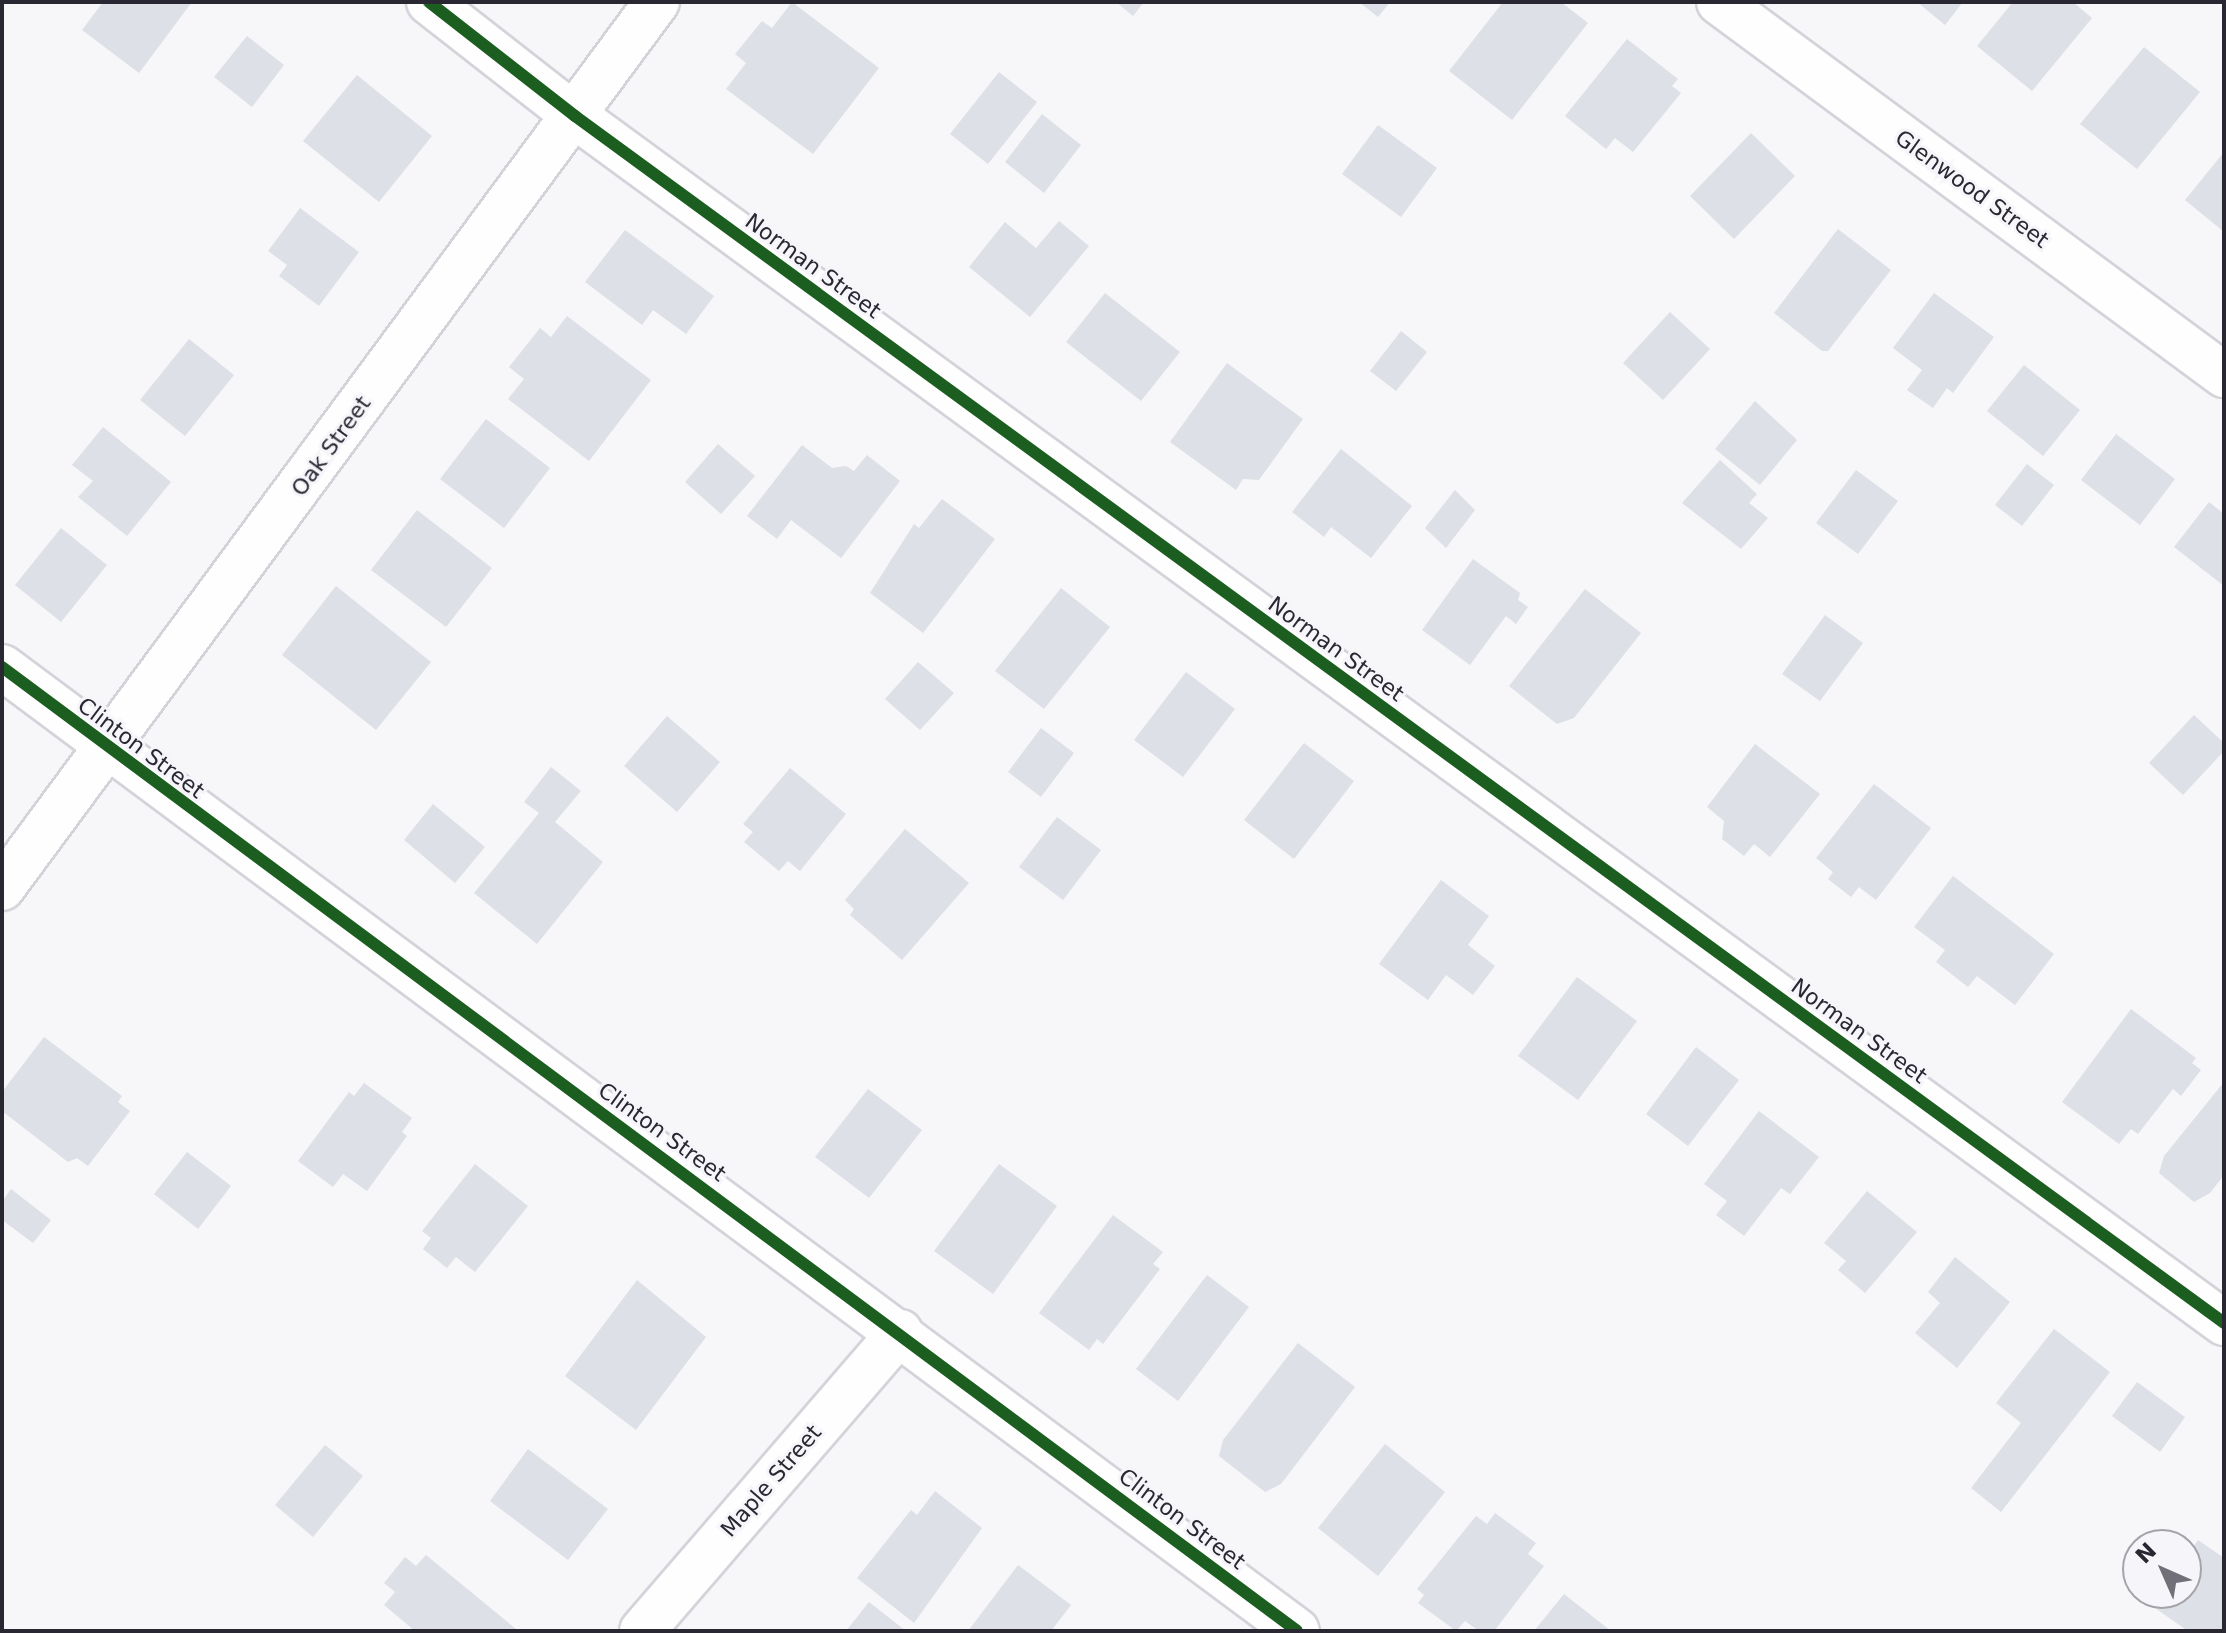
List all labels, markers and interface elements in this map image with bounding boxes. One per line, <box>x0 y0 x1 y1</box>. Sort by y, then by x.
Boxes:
street label: Glenwood Street <box>1890 124 2054 254</box>
street label: Norman Street <box>740 208 886 324</box>
street label: Oak Street <box>286 391 376 501</box>
street label: Norman Street <box>1263 591 1409 707</box>
street label: Clinton Street <box>73 692 209 804</box>
street label: Norman Street <box>1786 973 1932 1089</box>
street label: Clinton Street <box>593 1077 731 1187</box>
street label: Maple Street <box>715 1420 827 1542</box>
street label: Clinton Street <box>1114 1463 1250 1575</box>
north arrow <box>2122 1529 2202 1609</box>
text: N <box>2131 1538 2161 1568</box>

